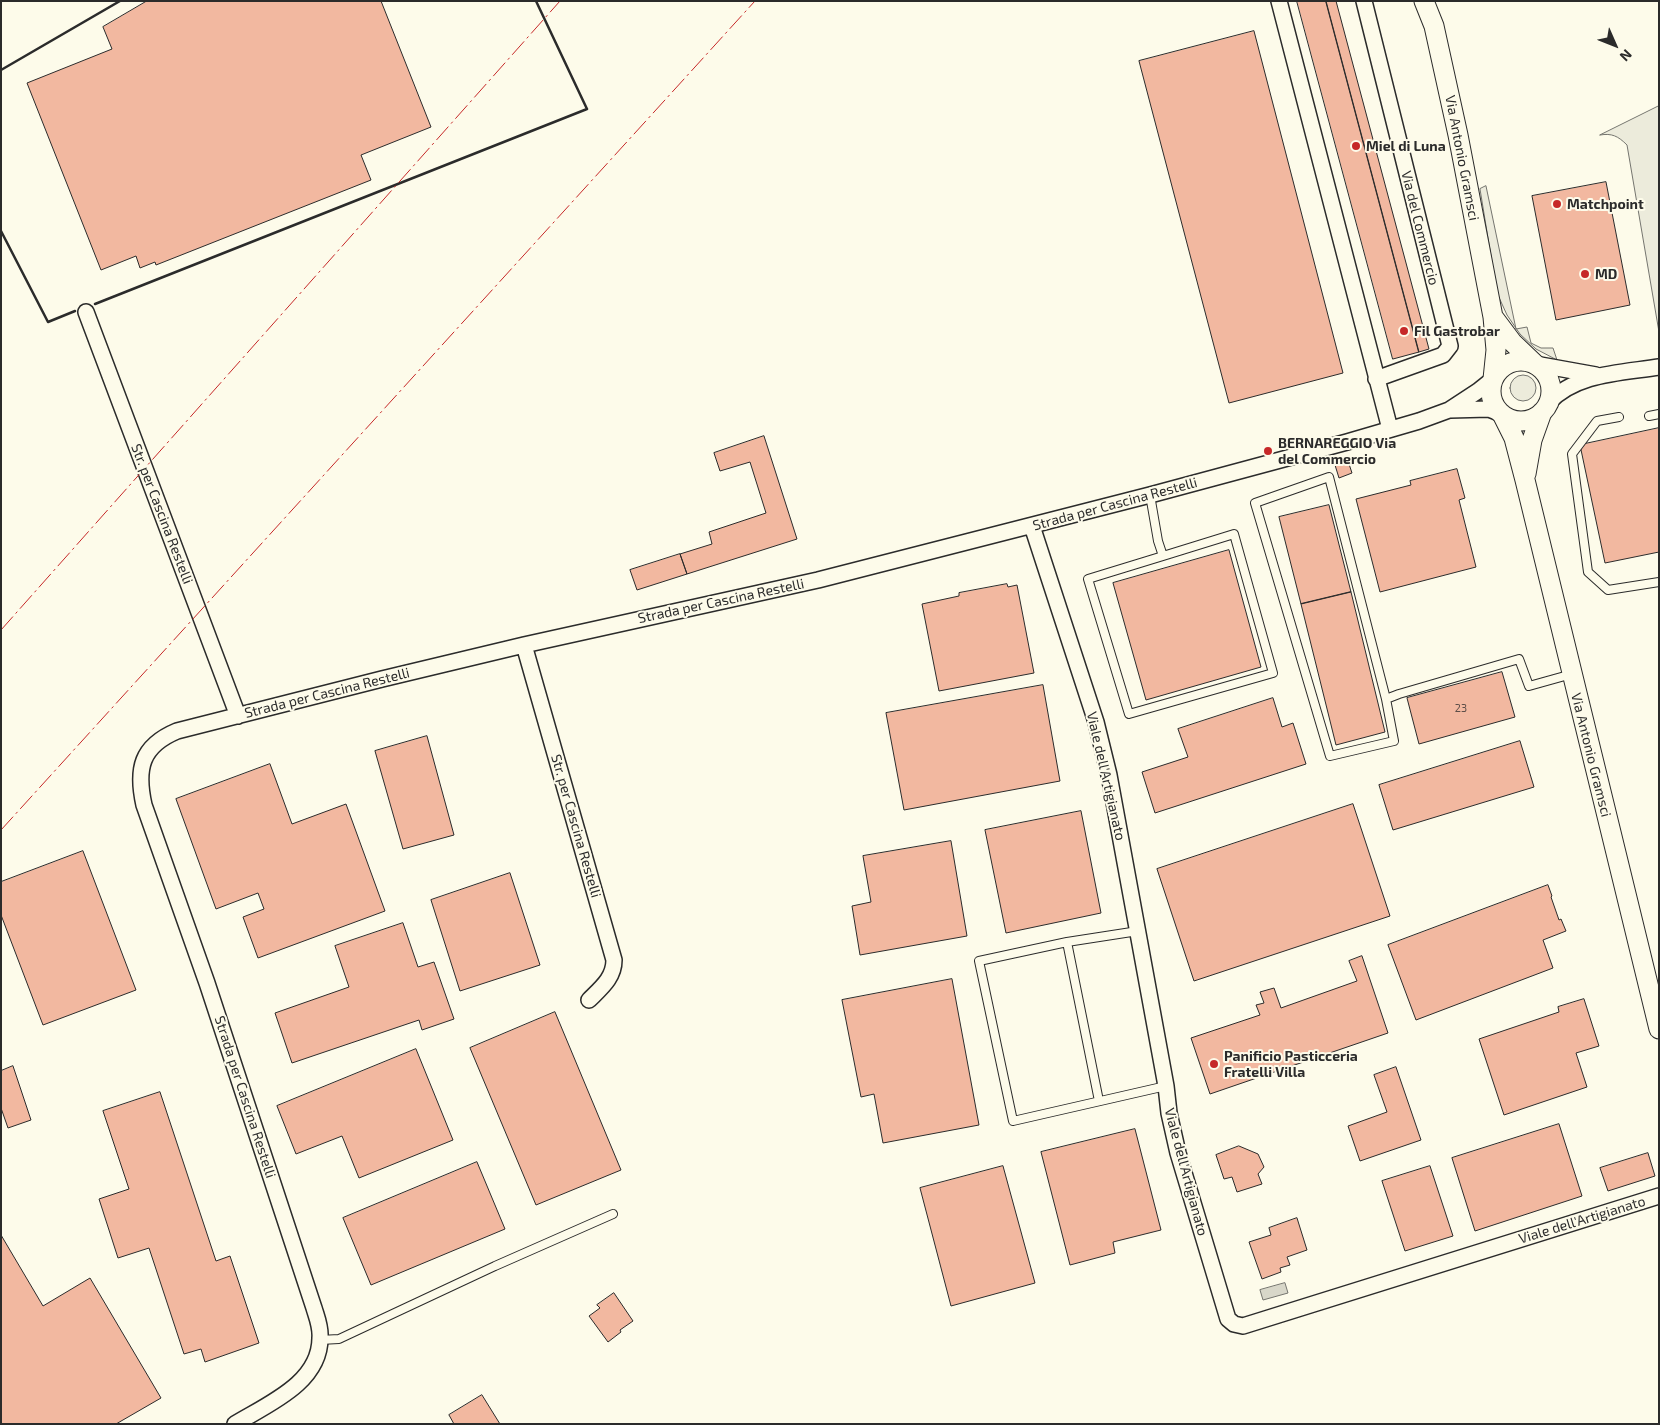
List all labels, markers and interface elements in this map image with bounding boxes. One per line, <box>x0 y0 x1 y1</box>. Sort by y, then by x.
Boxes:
north arrow <box>1590 20 1640 70</box>
text: N <box>1617 46 1636 65</box>
street label: Via Antonio Gramsci <box>1442 94 1482 222</box>
place label: Miel di Luna <box>1366 138 1446 154</box>
marker: Miel di Luna <box>1350 140 1362 152</box>
street label: Via del Commercio <box>1398 169 1442 287</box>
place label: Matchpoint <box>1567 196 1644 212</box>
marker: Matchpoint <box>1551 198 1563 210</box>
place label: MD <box>1595 266 1617 282</box>
marker: MD <box>1579 268 1591 280</box>
place label: Fil Gastrobar <box>1414 323 1500 339</box>
marker: Fil Gastrobar <box>1398 325 1410 337</box>
place label: BERNAREGGIO Via del Commercio <box>1278 435 1396 468</box>
street label: Str. per Cascina Restelli <box>128 442 196 586</box>
marker: BERNAREGGIO Via del Commercio <box>1262 445 1274 457</box>
street label: Strada per Cascina Restelli <box>1031 474 1199 534</box>
street label: Strada per Cascina Restelli <box>636 575 806 627</box>
street label: Strada per Cascina Restelli <box>243 664 411 722</box>
street label: Via Antonio Gramsci <box>1567 691 1615 819</box>
house number: 23 <box>1455 701 1467 715</box>
street label: Viale dell'Artigianato <box>1083 710 1129 842</box>
street label: Str. per Cascina Restelli <box>547 752 605 900</box>
street label: Strada per Cascina Restelli <box>211 1014 279 1180</box>
place label: Panificio Pasticceria Fratelli Villa <box>1224 1048 1358 1080</box>
marker: Panificio Pasticceria Fratelli Villa <box>1208 1058 1220 1070</box>
street label: Viale dell'Artigianato <box>1161 1106 1211 1238</box>
street label: Viale dell'Artigianato <box>1517 1193 1647 1247</box>

